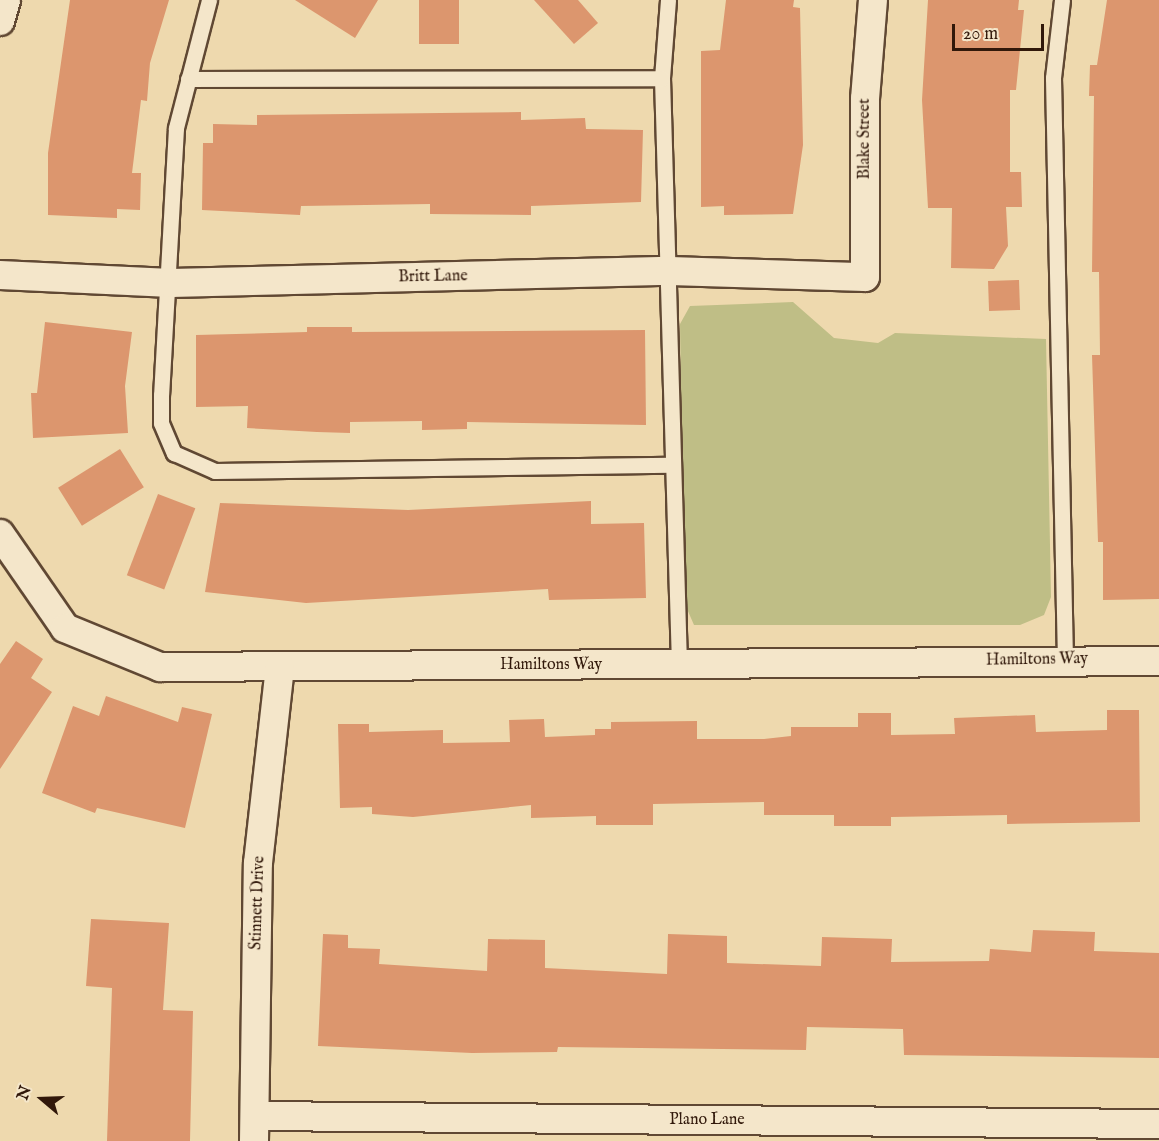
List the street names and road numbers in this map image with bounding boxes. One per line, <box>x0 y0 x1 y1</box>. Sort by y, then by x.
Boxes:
street label: Blake Street <box>855 99 875 179</box>
street label: Britt Lane <box>398 267 468 287</box>
street label: Hamiltons Way <box>986 650 1088 670</box>
street label: Hamiltons Way <box>500 655 602 675</box>
street label: Stinnett Drive <box>247 856 269 950</box>
street label: Plano Lane <box>669 1110 745 1130</box>

